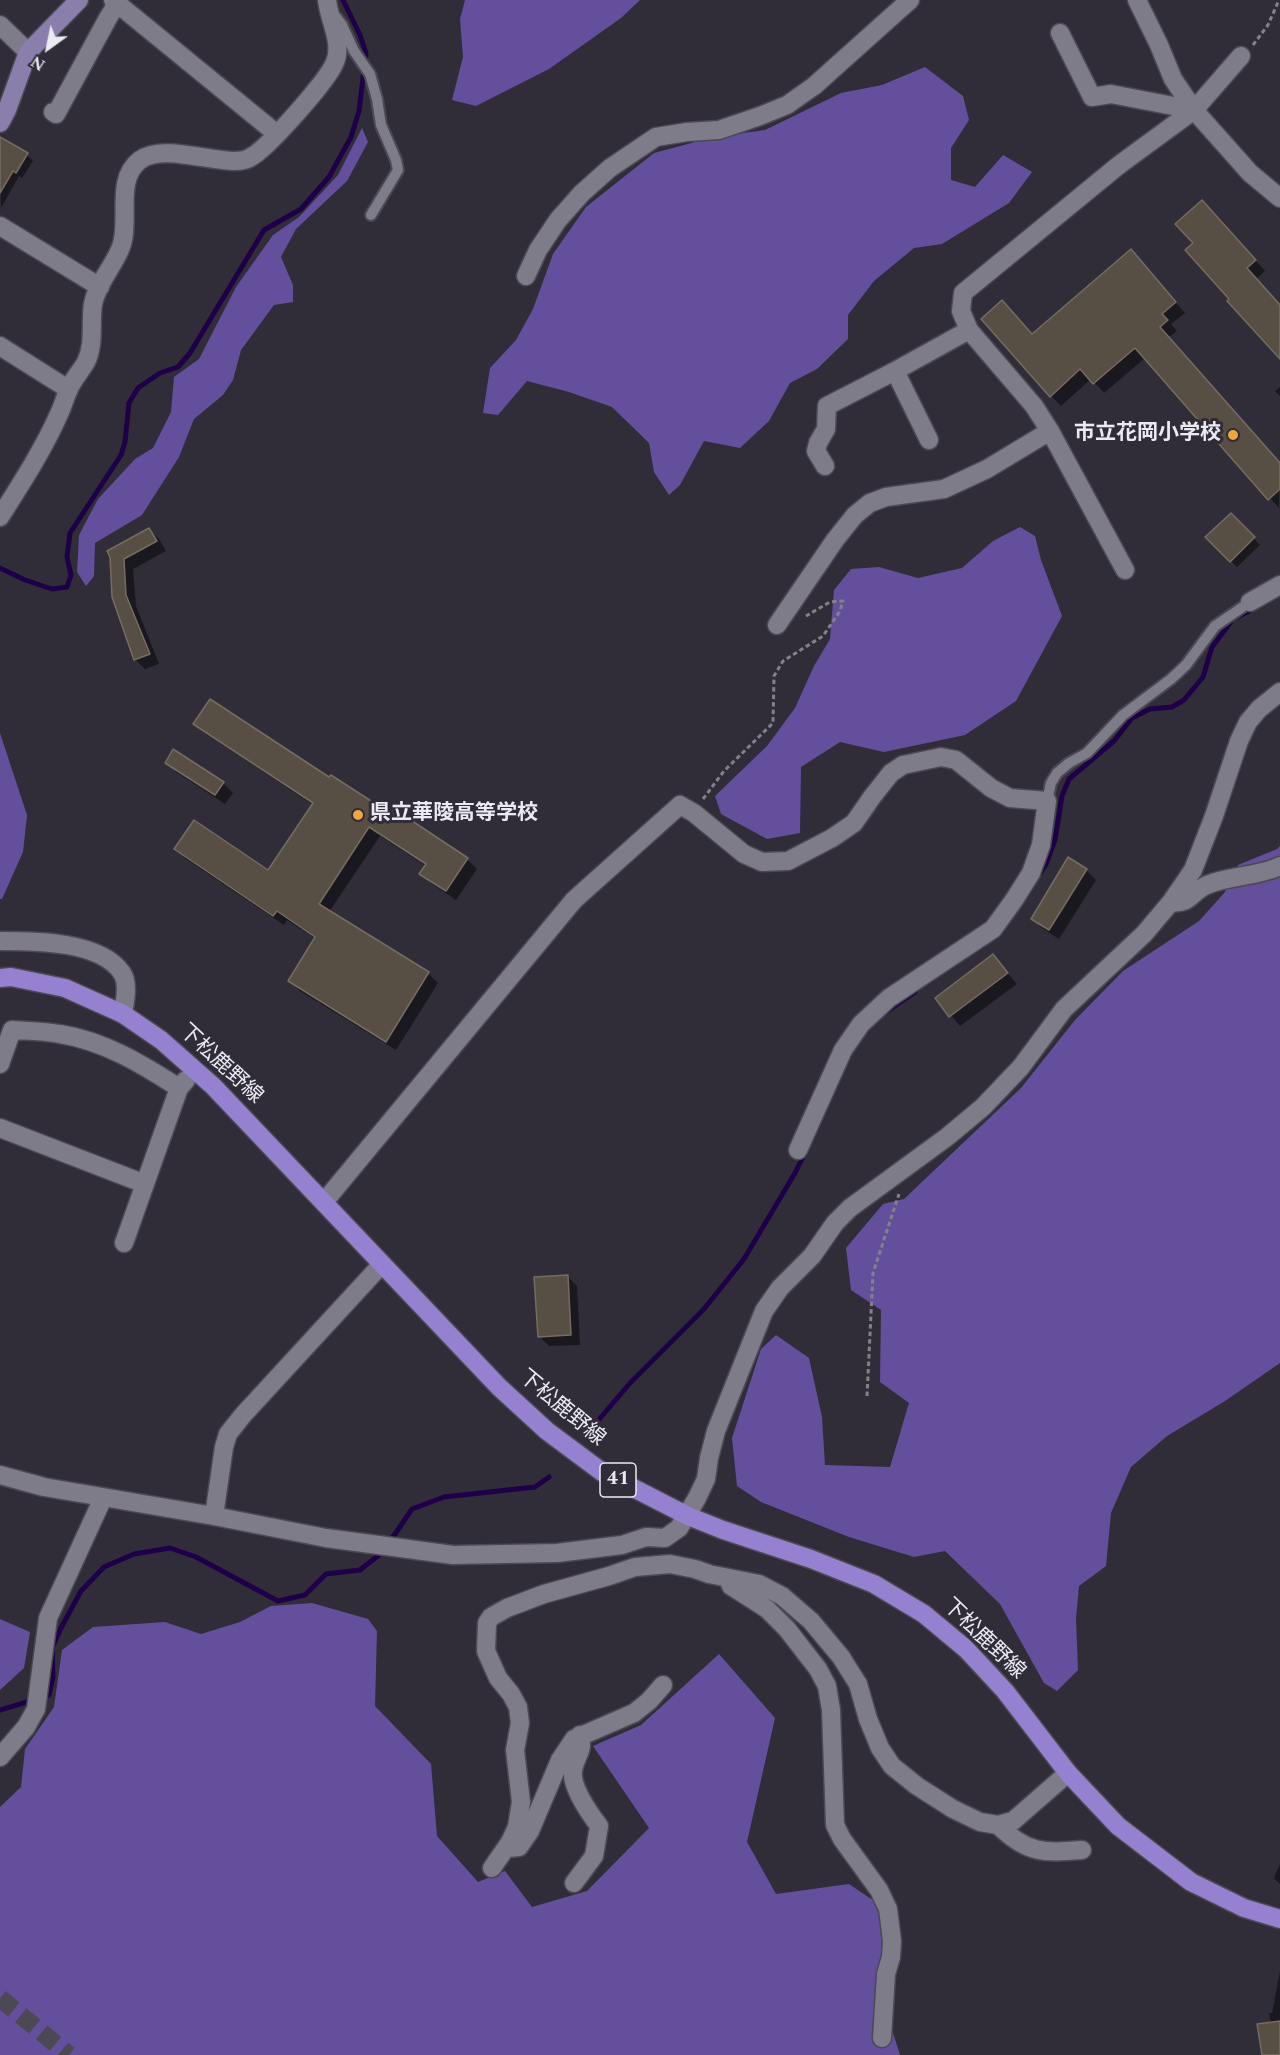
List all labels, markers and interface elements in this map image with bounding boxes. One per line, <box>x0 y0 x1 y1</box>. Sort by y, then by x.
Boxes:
north arrow <box>18 18 78 78</box>
text: N <box>26 49 50 77</box>
place label: 市立花岡小学校 <box>1074 422 1221 448</box>
marker: 市立花岡小学校 <box>1226 428 1240 442</box>
place label: 県立華陵高等学校 <box>370 802 538 828</box>
marker: 県立華陵高等学校 <box>351 808 365 822</box>
street label: 下松鹿野線 <box>173 1020 267 1110</box>
street label: 下松鹿野線 <box>513 1366 609 1452</box>
road number: 41 <box>600 1463 636 1497</box>
street label: 下松鹿野線 <box>936 1594 1030 1686</box>

